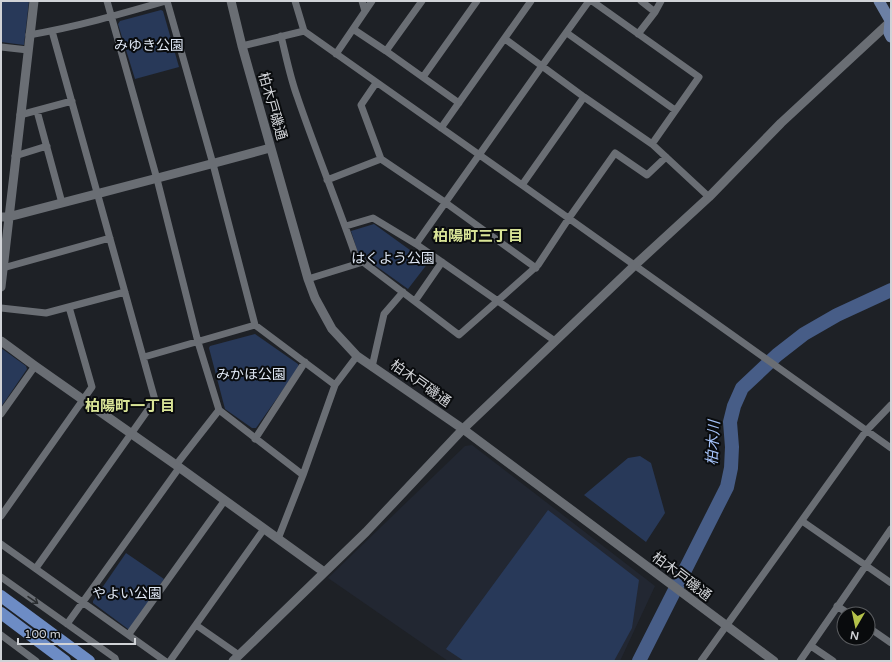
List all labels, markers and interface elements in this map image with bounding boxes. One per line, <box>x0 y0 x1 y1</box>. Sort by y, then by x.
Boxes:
park label: みゆき公園 <box>114 37 184 54</box>
street label: 柏木戸磯通 <box>255 70 290 142</box>
district label: 柏陽町三丁目 <box>433 227 523 245</box>
park label: はくよう公園 <box>351 250 435 267</box>
street label: 柏木戸磯通 <box>387 356 454 410</box>
park label: みかほ公園 <box>216 366 286 383</box>
district label: 柏陽町一丁目 <box>85 397 175 415</box>
water label: 柏木川 <box>703 418 723 466</box>
street label: 柏木戸磯通 <box>649 549 715 604</box>
park label: やよい公園 <box>92 585 162 602</box>
one-way arrow <box>27 596 38 604</box>
north arrow <box>836 606 876 646</box>
scale bar <box>18 620 135 646</box>
text: 100 m <box>24 627 61 641</box>
text: N <box>849 628 860 642</box>

